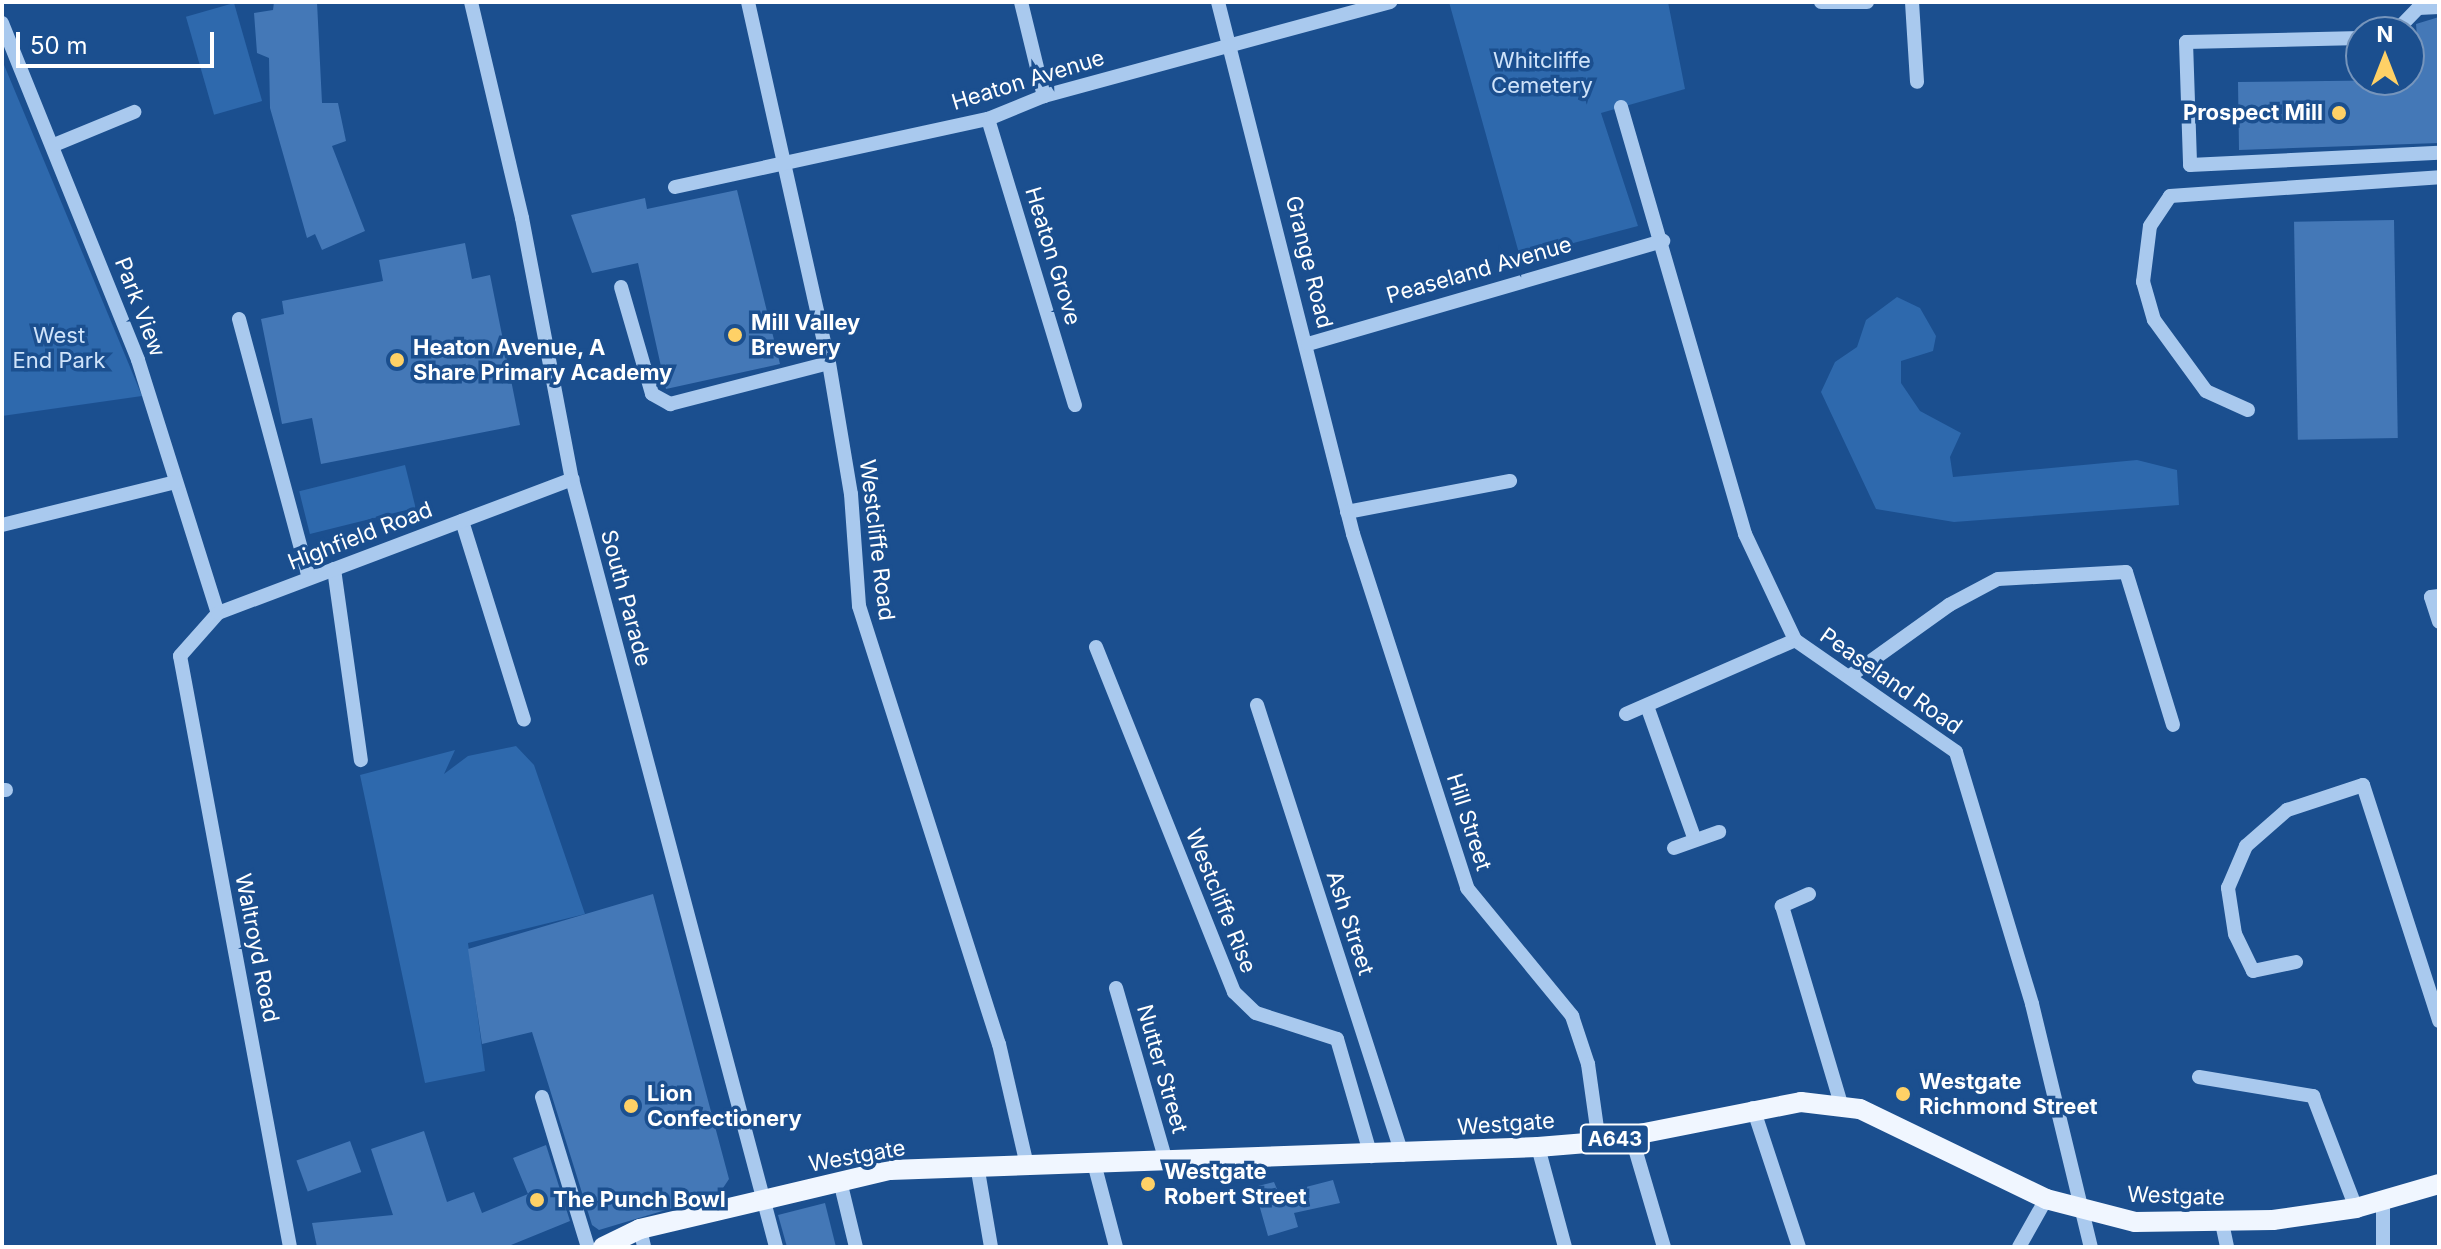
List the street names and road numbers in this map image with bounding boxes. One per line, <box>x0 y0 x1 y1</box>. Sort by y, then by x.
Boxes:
street label: Heaton Avenue <box>948 44 1108 116</box>
street label: Heaton Grove <box>1019 184 1087 328</box>
street label: Grange Road <box>1280 193 1338 331</box>
street label: Peaseland Avenue <box>1383 231 1575 309</box>
street label: Park View <box>109 254 171 360</box>
street label: Westcliffe Road <box>854 458 900 622</box>
street label: Highfield Road <box>284 496 436 576</box>
street label: South Parade <box>595 527 657 669</box>
street label: Peaseland Road <box>1815 622 1967 740</box>
street label: Hill Street <box>1441 770 1497 874</box>
street label: Westcliffe Rise <box>1180 825 1262 977</box>
street label: Ash Street <box>1321 868 1379 978</box>
street label: Waltroyd Road <box>230 871 284 1025</box>
street label: Nutter Street <box>1131 1002 1193 1136</box>
street label: Westgate <box>1456 1107 1556 1141</box>
road number: A643 <box>1579 1123 1651 1155</box>
street label: Westgate <box>807 1135 907 1177</box>
street label: Westgate <box>2127 1181 2225 1211</box>

